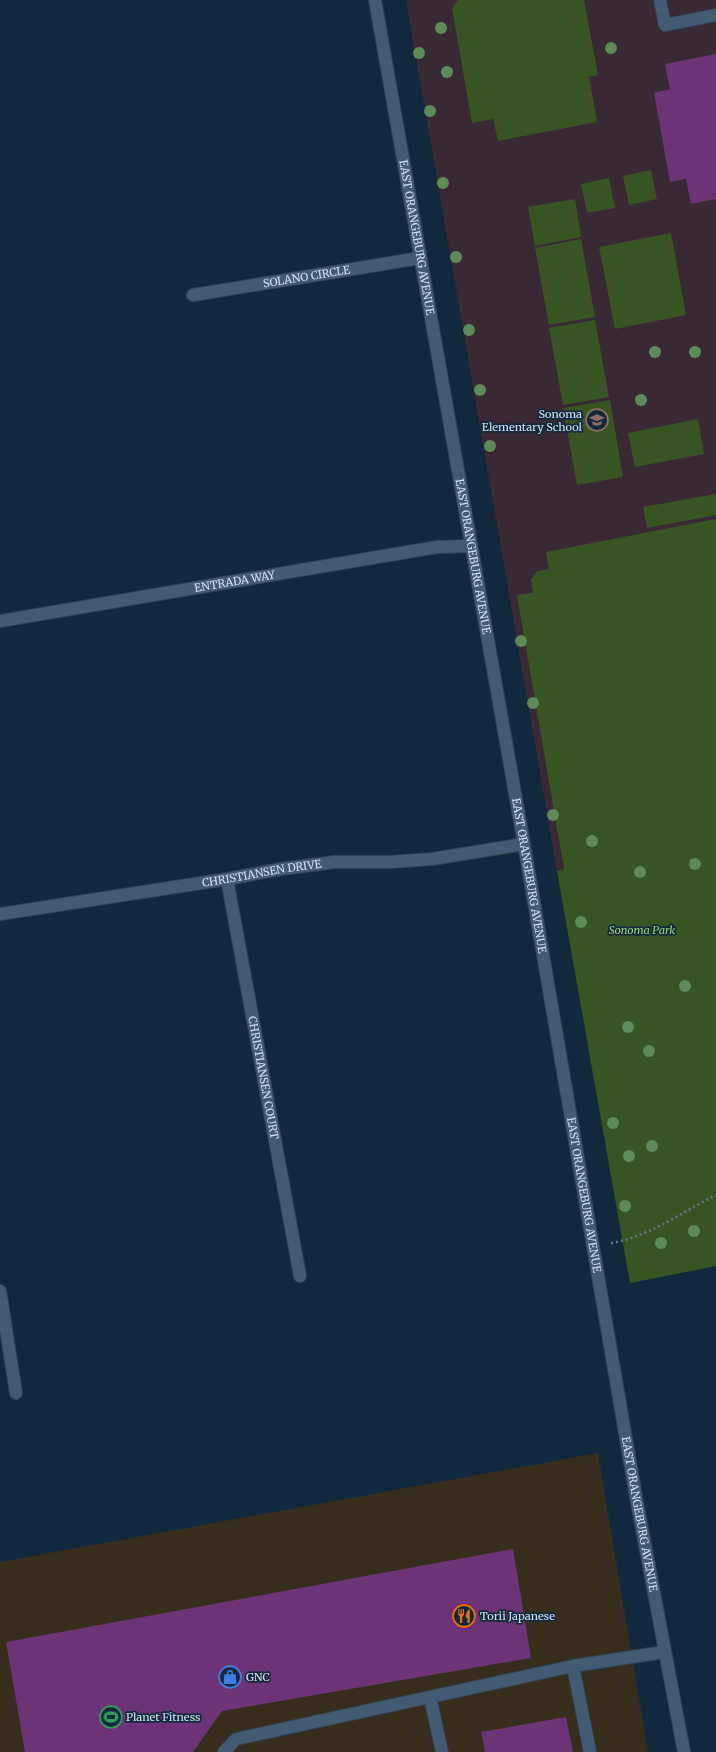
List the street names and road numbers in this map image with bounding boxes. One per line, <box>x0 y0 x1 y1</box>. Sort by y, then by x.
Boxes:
street label: EAST ORANGEBURG AVENUE <box>396 159 437 316</box>
street label: SOLANO CIRCLE <box>262 263 351 290</box>
street label: EAST ORANGEBURG AVENUE <box>453 478 494 635</box>
street label: ENTRADA WAY <box>193 567 277 595</box>
street label: EAST ORANGEBURG AVENUE <box>509 797 550 954</box>
street label: CHRISTIANSEN DRIVE <box>201 857 322 890</box>
street label: CHRISTIANSEN COURT <box>245 1015 282 1141</box>
street label: EAST ORANGEBURG AVENUE <box>564 1116 604 1274</box>
street label: EAST ORANGEBURG AVENUE <box>619 1435 661 1593</box>

